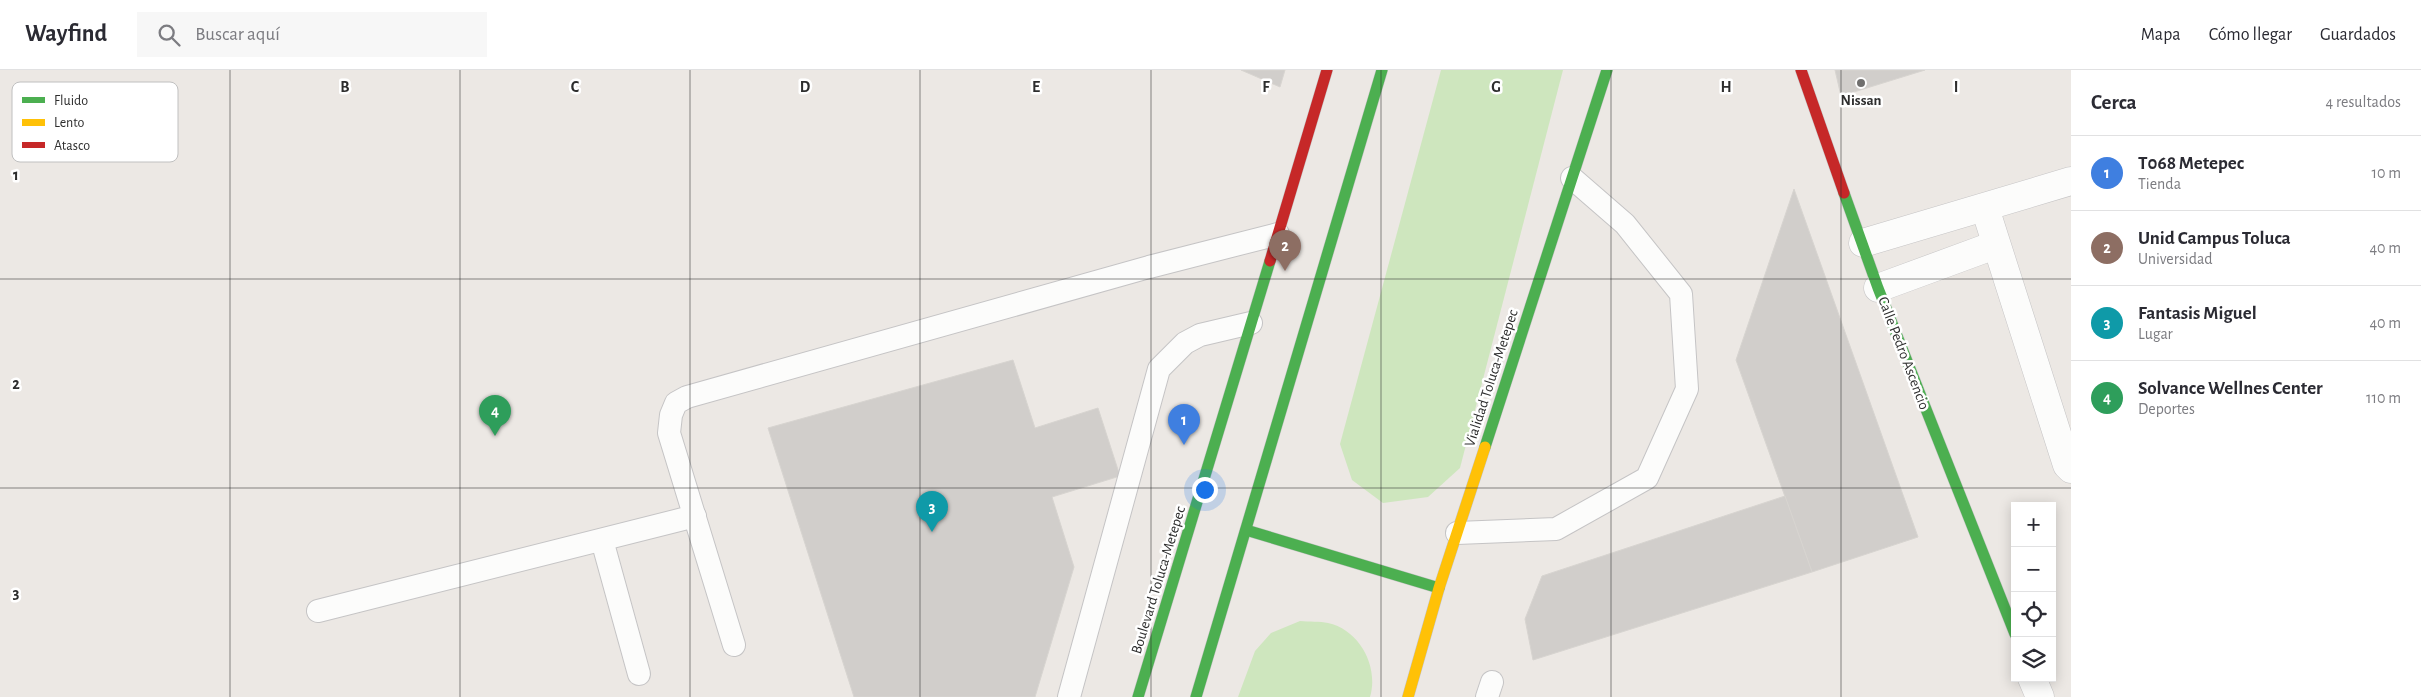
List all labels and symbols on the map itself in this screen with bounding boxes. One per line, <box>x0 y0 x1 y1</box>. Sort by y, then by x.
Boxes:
marker: Nissan <box>1855 77 1867 89</box>
text: B <box>340 79 350 95</box>
text: C <box>571 79 580 95</box>
text: D <box>800 79 811 95</box>
text: E <box>1032 79 1040 95</box>
text: F <box>1262 79 1270 95</box>
text: G <box>1491 79 1501 95</box>
text: H <box>1720 79 1732 95</box>
text: I <box>1954 79 1958 95</box>
legend <box>12 82 178 162</box>
place label: Nissan <box>1841 93 1882 108</box>
text: Fluido <box>54 94 88 108</box>
text: Lento <box>54 116 85 130</box>
text: Atasco <box>54 139 90 153</box>
text: 1 <box>13 167 19 183</box>
pin: 2 <box>1269 230 1301 271</box>
street label: Calle Pedro Ascencio <box>1875 295 1932 412</box>
street label: Vialidad Toluca-Metepec <box>1462 307 1521 449</box>
text: 2 <box>12 376 20 392</box>
pin: 4 <box>479 395 511 436</box>
pin: 1 <box>1168 404 1200 445</box>
your location <box>1192 477 1218 503</box>
pin: 3 <box>916 491 948 532</box>
street label: Boulevard Toluca-Metepec <box>1129 504 1188 656</box>
text: 3 <box>13 585 20 601</box>

